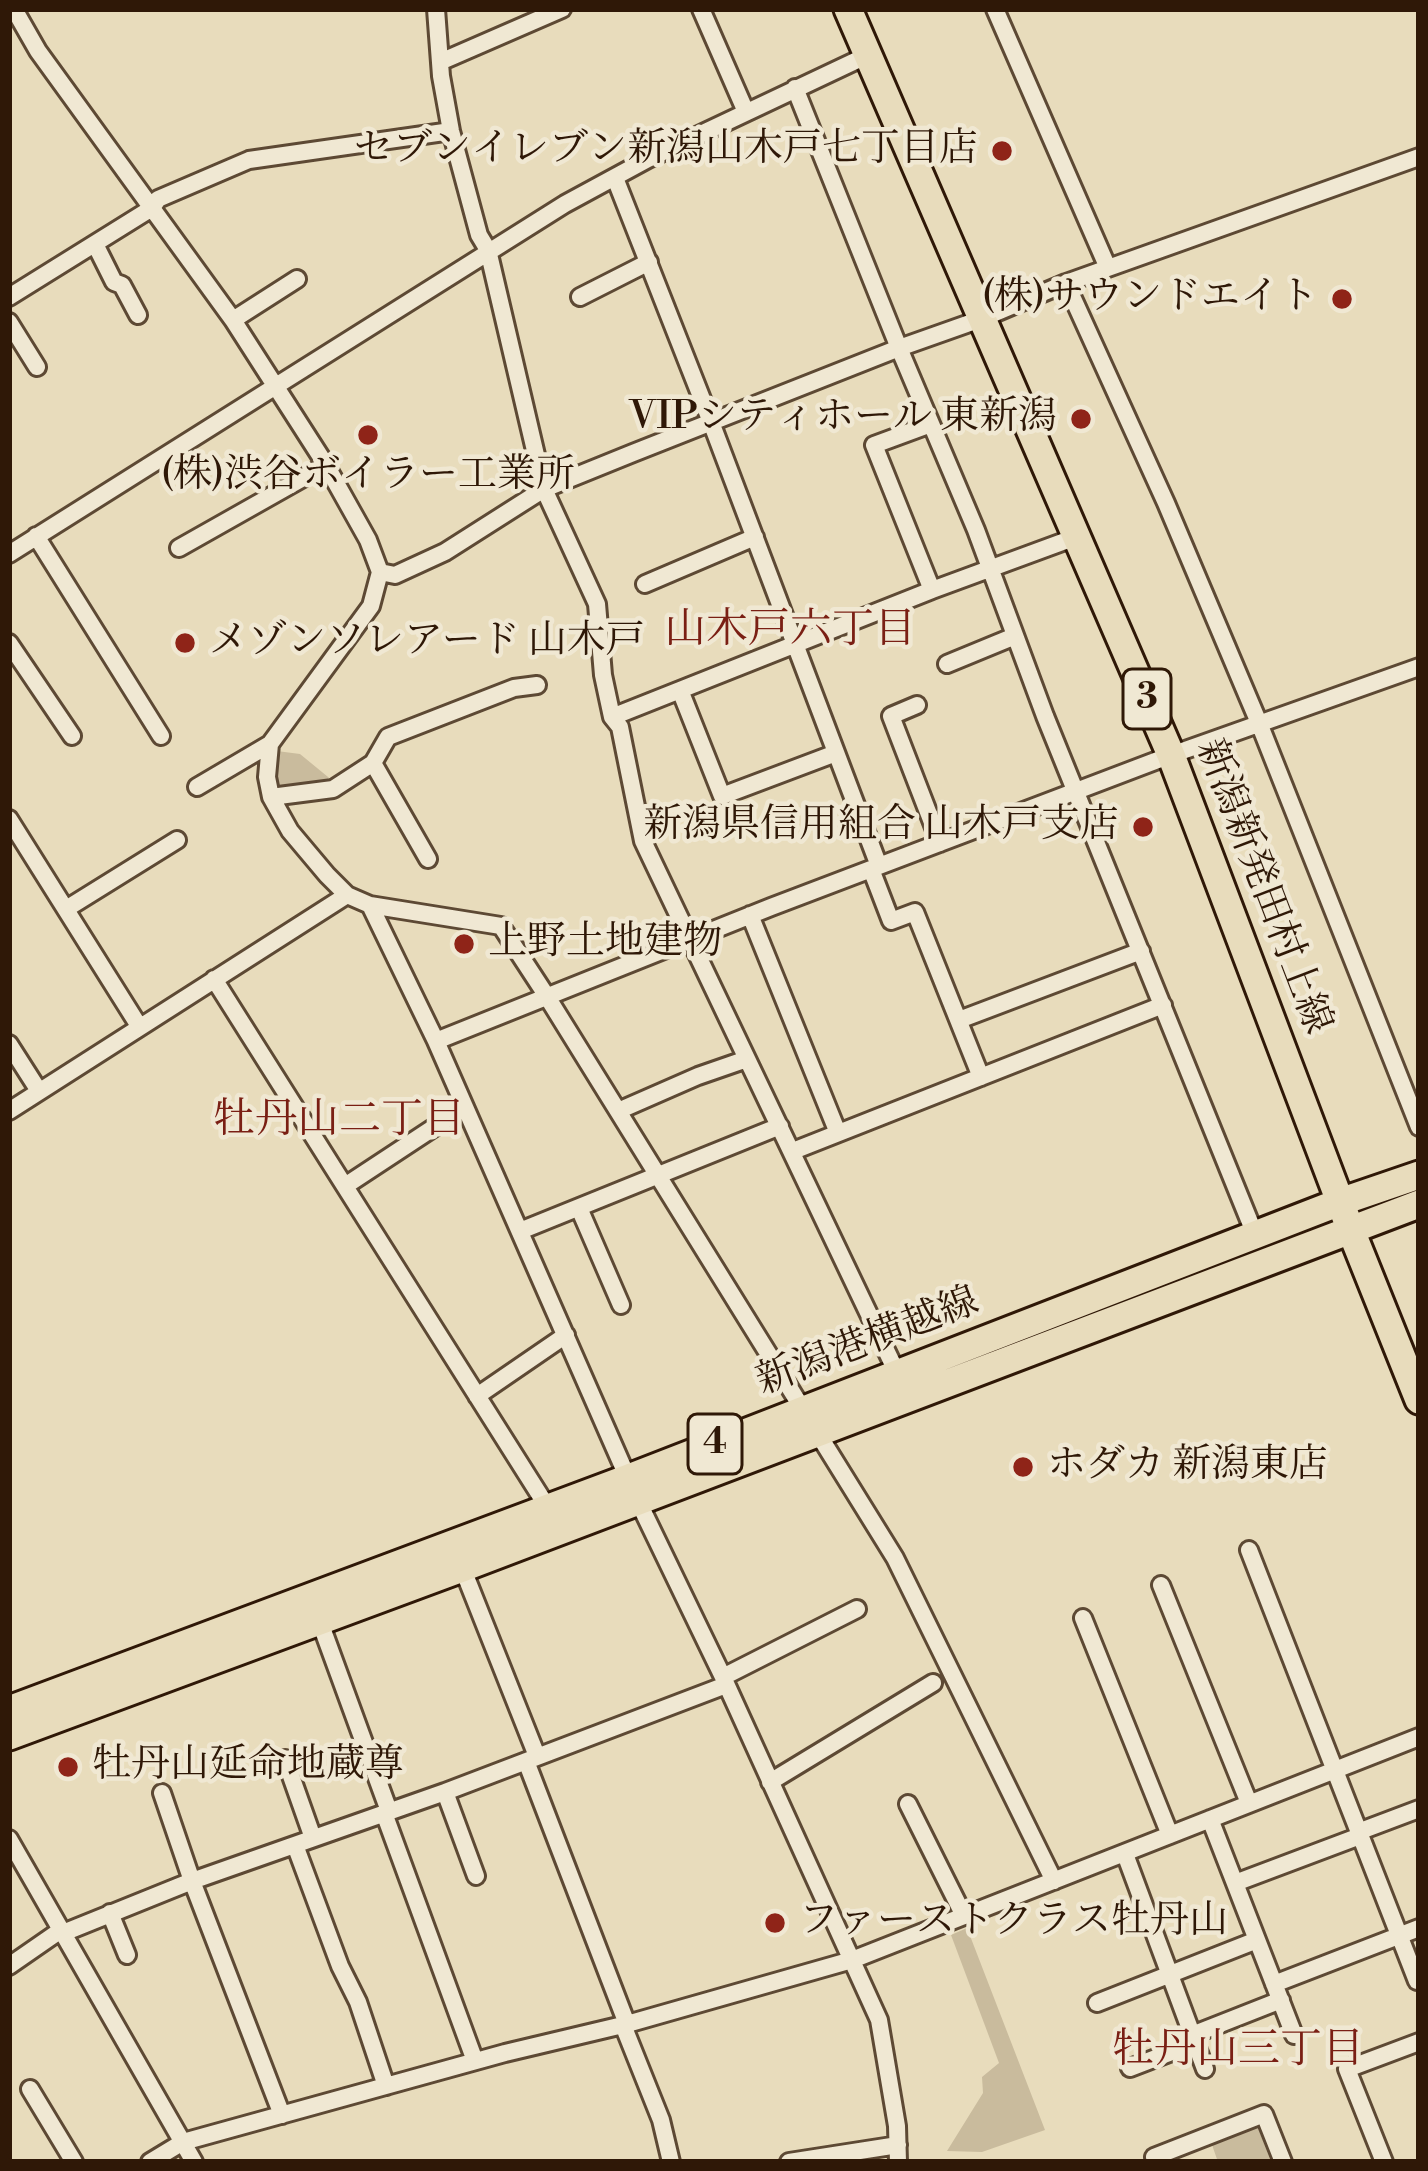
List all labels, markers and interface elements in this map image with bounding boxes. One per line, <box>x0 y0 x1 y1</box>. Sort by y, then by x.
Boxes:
place label: セブンイレブン新潟山木戸七丁目店 <box>354 128 978 174</box>
marker: セブンイレブン新潟山木戸七丁目店 <box>989 138 1015 164</box>
place label: (株)サウンドエイト <box>982 276 1318 322</box>
marker: (株)サウンドエイト <box>1329 286 1355 312</box>
place label: VIPシティホール 東新潟 <box>629 396 1057 442</box>
marker: VIPシティホール 東新潟 <box>1068 406 1094 432</box>
marker: (株)渋谷ボイラー工業所 <box>355 422 381 448</box>
place label: (株)渋谷ボイラー工業所 <box>161 454 575 500</box>
district label: 山木戸六丁目 <box>664 607 916 657</box>
place label: メゾンソレアード 山木戸 <box>209 620 645 666</box>
marker: メゾンソレアード 山木戸 <box>172 630 198 656</box>
road number: 3 <box>1123 669 1171 729</box>
street label: 新潟新発田村上線 <box>1184 733 1340 1041</box>
place label: 新潟県信用組合 山木戸支店 <box>643 804 1119 850</box>
marker: 新潟県信用組合 山木戸支店 <box>1130 814 1156 840</box>
place label: 上野土地建物 <box>488 921 722 967</box>
marker: 上野土地建物 <box>451 931 477 957</box>
district label: 牡丹山二丁目 <box>213 1097 465 1147</box>
street label: 新潟港横越線 <box>750 1279 986 1407</box>
road number: 4 <box>688 1414 742 1474</box>
place label: ホダカ 新潟東店 <box>1047 1444 1328 1490</box>
marker: ホダカ 新潟東店 <box>1010 1454 1036 1480</box>
place label: 牡丹山延命地蔵尊 <box>92 1744 404 1790</box>
marker: 牡丹山延命地蔵尊 <box>55 1754 81 1780</box>
place label: ファーストクラス牡丹山 <box>799 1900 1228 1946</box>
marker: ファーストクラス牡丹山 <box>762 1910 788 1936</box>
district label: 牡丹山三丁目 <box>1112 2027 1364 2077</box>

